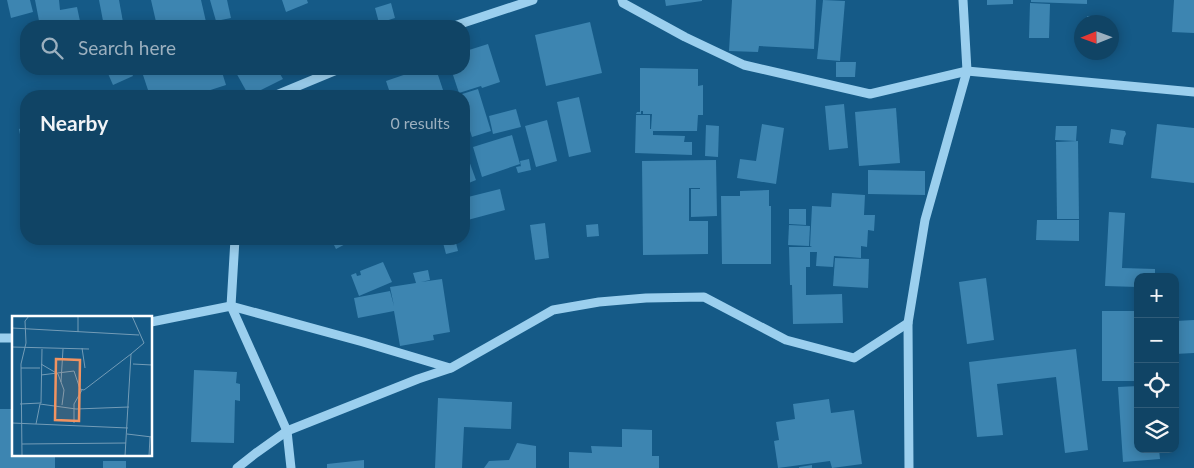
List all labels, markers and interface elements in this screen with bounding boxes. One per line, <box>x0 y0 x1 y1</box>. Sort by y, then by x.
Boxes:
north arrow <box>1074 15 1119 60</box>
search box <box>20 20 470 75</box>
icon: search <box>38 34 66 62</box>
text: Search here <box>78 36 176 59</box>
text: Nearby <box>40 110 108 135</box>
text: 0 results <box>390 113 450 132</box>
map controls <box>1134 273 1179 453</box>
button: + <box>1134 273 1179 318</box>
inset map <box>12 316 152 456</box>
button: − <box>1134 318 1179 363</box>
button: locate <box>1134 363 1179 408</box>
button: layers <box>1134 408 1179 453</box>

